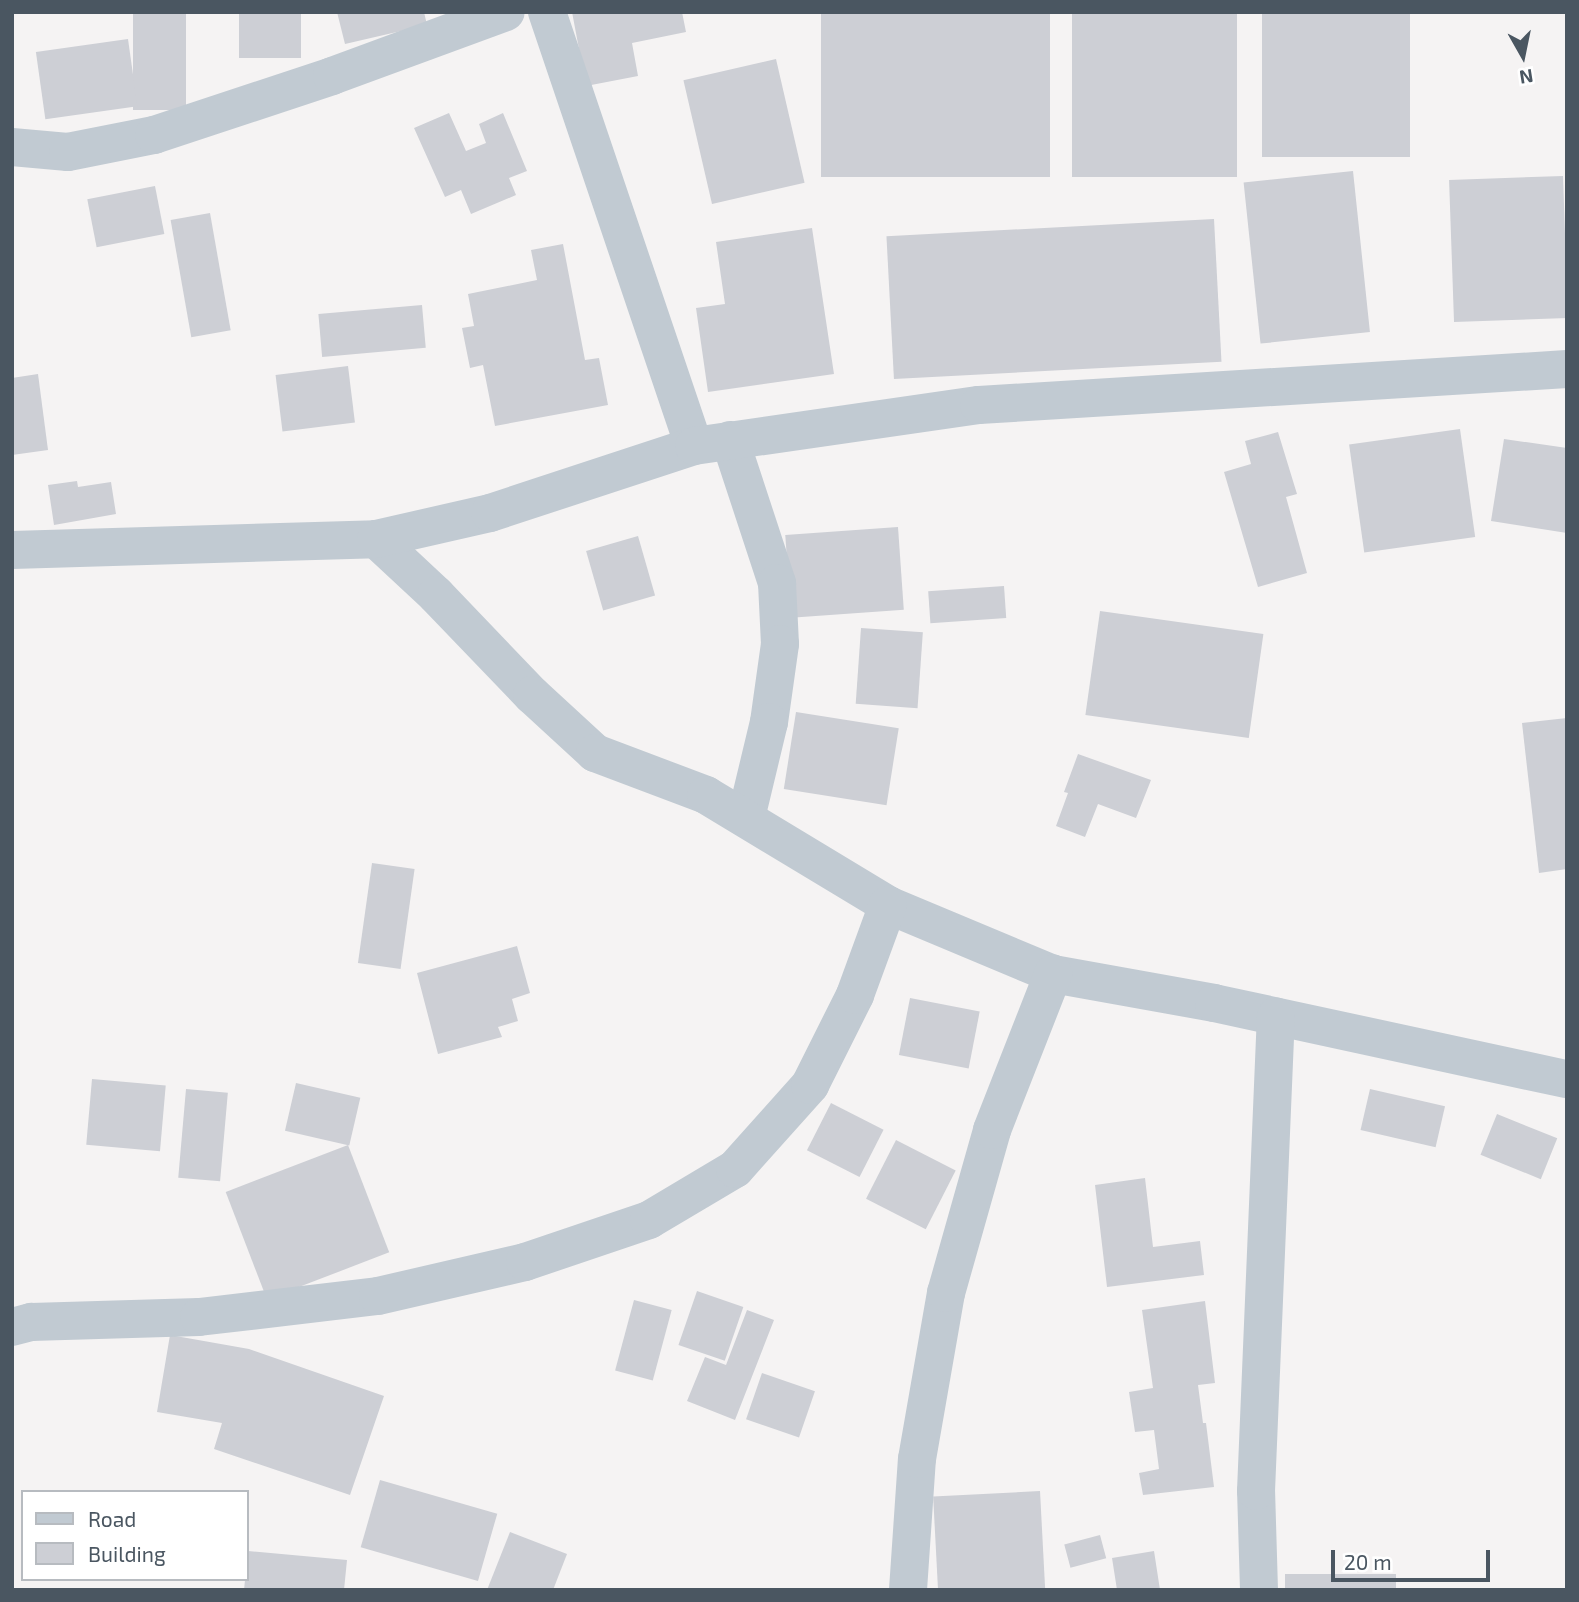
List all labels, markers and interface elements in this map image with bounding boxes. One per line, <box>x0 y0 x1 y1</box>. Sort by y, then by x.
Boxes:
north arrow <box>1488 21 1558 91</box>
text: N <box>1518 65 1535 90</box>
legend <box>21 1490 248 1581</box>
text: Road <box>88 1506 136 1531</box>
scale bar <box>1334 1536 1493 1580</box>
text: Building <box>88 1541 166 1566</box>
text: 20 m <box>1344 1549 1392 1574</box>

